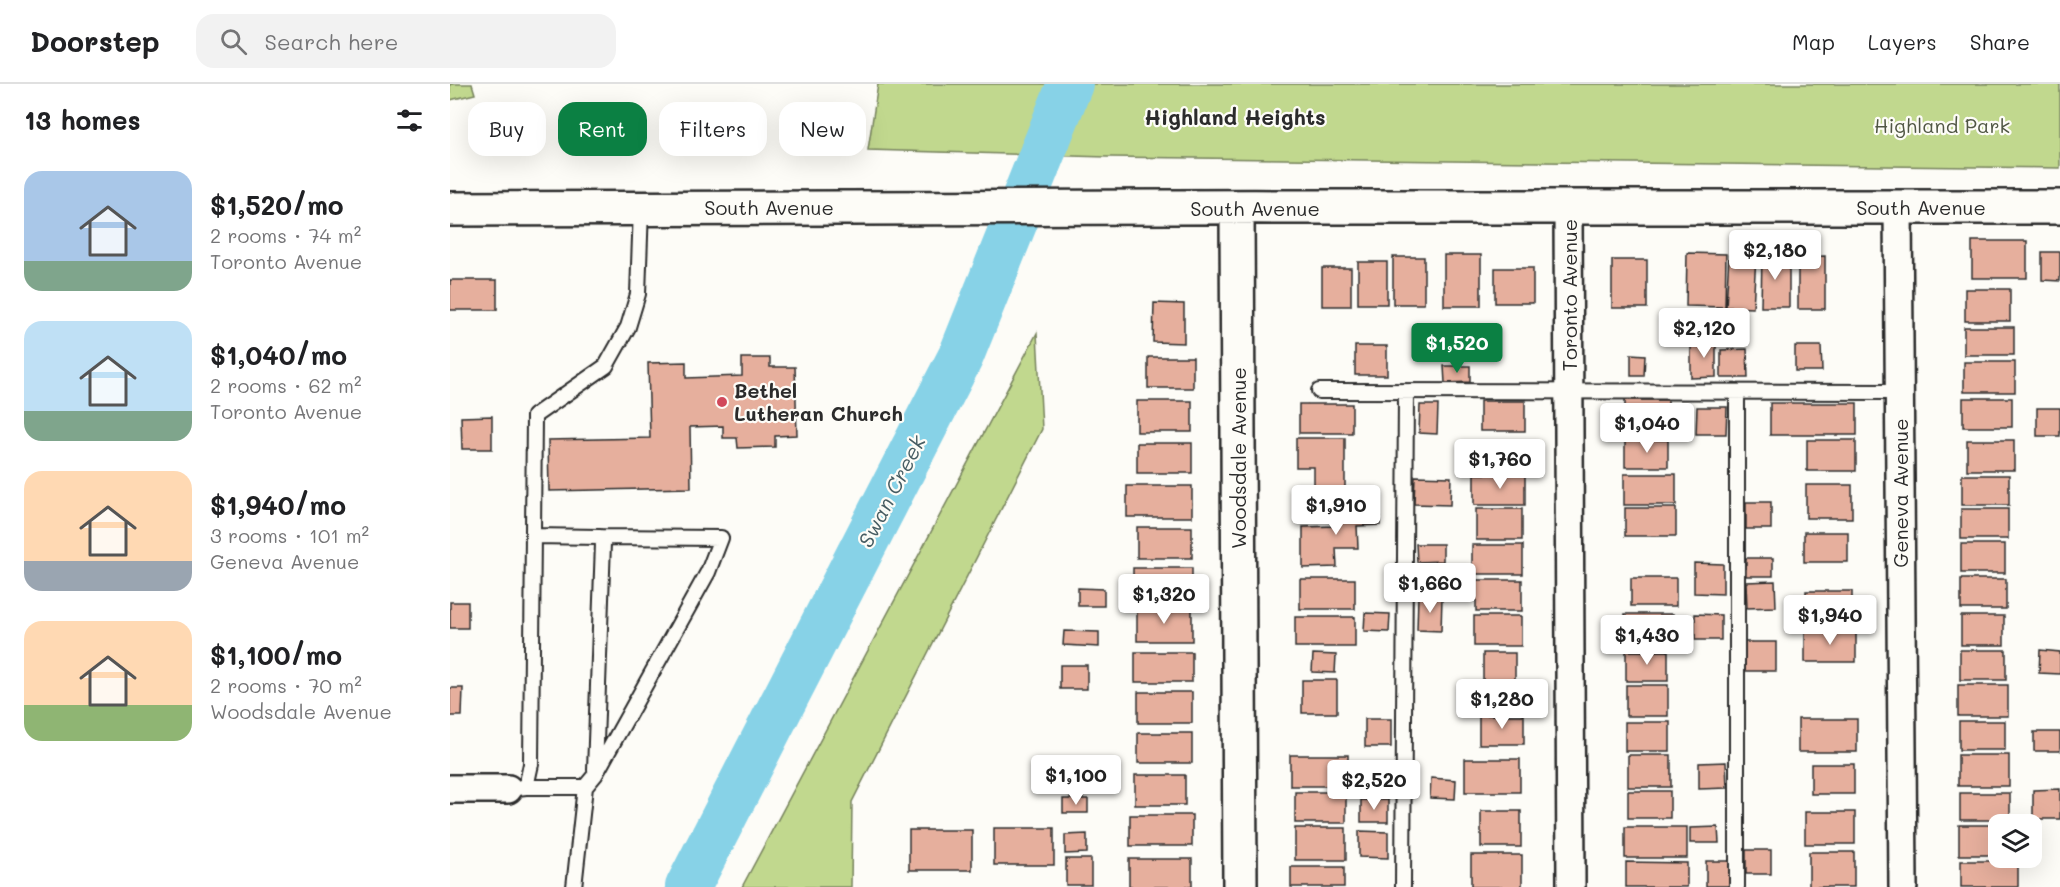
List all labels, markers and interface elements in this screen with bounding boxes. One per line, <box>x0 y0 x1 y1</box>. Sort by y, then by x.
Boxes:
search box <box>196 14 616 68</box>
text: Doorstep <box>30 23 160 59</box>
icon: search <box>217 25 250 58</box>
text: Search here <box>265 27 398 56</box>
text: Map <box>1792 28 1835 55</box>
text: Layers <box>1868 28 1937 55</box>
text: Share <box>1970 28 2030 55</box>
chip: Buy <box>468 102 546 156</box>
chip: Rent <box>558 102 647 156</box>
chip: Filters <box>659 102 767 156</box>
chip: New <box>779 102 866 156</box>
text: 13 homes <box>24 103 141 137</box>
district label: Highland Heights <box>1144 103 1326 130</box>
icon: filters <box>393 104 426 137</box>
park label: Highland Park <box>1874 112 2010 138</box>
text: $1,520/mo <box>210 188 344 222</box>
street label: South Avenue <box>704 194 834 220</box>
street label: South Avenue <box>1856 194 1986 220</box>
icon: home <box>72 195 144 267</box>
street label: South Avenue <box>1190 195 1320 221</box>
street label: Toronto Avenue <box>1556 219 1582 371</box>
text: 2 rooms · 74 m² <box>210 222 361 248</box>
pin: $2,180 <box>1726 230 1824 281</box>
text: $2,180 <box>1743 236 1807 262</box>
text: Toronto Avenue <box>210 248 362 274</box>
pin: $2,120 <box>1655 308 1753 359</box>
text: $2,120 <box>1673 314 1735 340</box>
pin: $1,520 <box>1408 323 1506 374</box>
text: $1,520 <box>1425 329 1489 355</box>
text: $1,040/mo <box>210 338 347 372</box>
icon: home <box>72 345 144 417</box>
street label: Woodsdale Avenue <box>1225 367 1251 549</box>
text: 2 rooms · 62 m² <box>210 372 362 398</box>
place label: Bethel Lutheran Church <box>734 377 903 426</box>
marker: Bethel Lutheran Church <box>715 395 729 409</box>
text: Toronto Avenue <box>210 398 362 424</box>
pin: $1,040 <box>1598 403 1696 454</box>
text: $1,040 <box>1614 409 1680 435</box>
street label: Geneva Avenue <box>1887 418 1913 568</box>
water label: Swan Creek <box>851 430 931 552</box>
pin: $1,760 <box>1451 439 1549 490</box>
text: $1,760 <box>1468 445 1532 471</box>
pin: $1,910 <box>1287 485 1385 536</box>
text: $1,940/mo <box>210 488 346 522</box>
text: $1,910 <box>1305 491 1367 517</box>
icon: home <box>72 495 144 567</box>
text: 3 rooms · 101 m² <box>210 522 369 548</box>
text: Geneva Avenue <box>210 548 359 574</box>
pin: $1,660 <box>1381 563 1479 614</box>
text: $1,660 <box>1398 569 1462 595</box>
pin: $1,320 <box>1115 574 1213 625</box>
text: $1,320 <box>1132 580 1196 606</box>
pin: $1,940 <box>1781 595 1879 646</box>
text: $1,940 <box>1798 601 1862 627</box>
pin: $1,430 <box>1598 615 1696 666</box>
text: $1,430 <box>1615 621 1679 647</box>
text: $1,100/mo <box>210 638 342 672</box>
icon: home <box>72 645 144 717</box>
text: 2 rooms · 70 m² <box>210 672 362 698</box>
pin: $1,280 <box>1453 679 1551 730</box>
text: $1,280 <box>1470 685 1534 711</box>
text: Woodsdale Avenue <box>210 698 392 724</box>
pin: $1,100 <box>1027 755 1125 806</box>
pin: $2,520 <box>1325 760 1423 811</box>
text: $1,100 <box>1045 761 1107 787</box>
text: $2,520 <box>1341 766 1407 792</box>
map controls <box>1988 814 2042 868</box>
button: layers <box>1988 814 2042 868</box>

